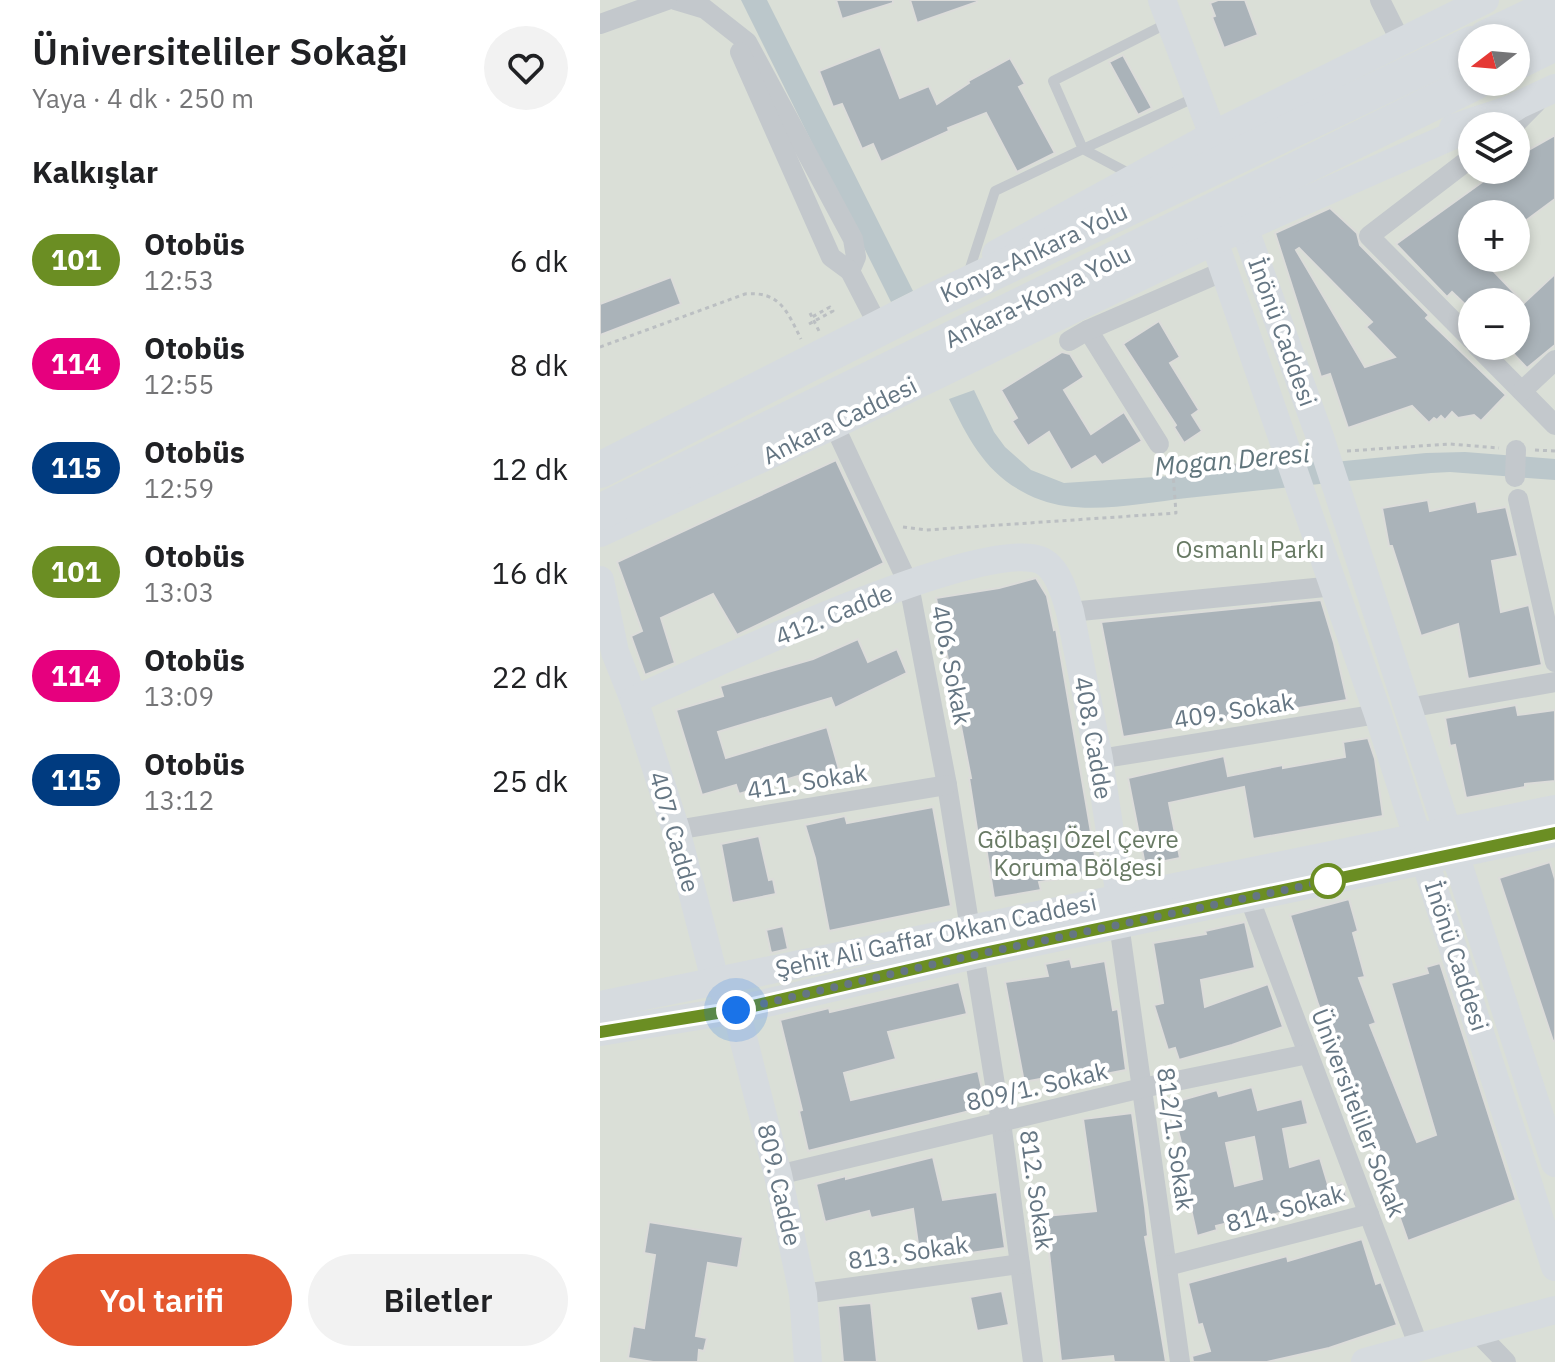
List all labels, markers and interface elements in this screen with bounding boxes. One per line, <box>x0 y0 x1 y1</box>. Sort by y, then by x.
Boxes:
north arrow <box>1458 24 1530 96</box>
map controls <box>1458 24 1530 360</box>
text: Üniversiteliler Sokağı <box>32 26 408 75</box>
button: heart <box>484 26 568 110</box>
text: Yaya · 4 dk · 250 m <box>32 81 254 115</box>
button: layers <box>1458 112 1530 184</box>
text: Kalkışlar <box>32 152 158 191</box>
street label: Konya-Ankara Yolu <box>935 195 1132 310</box>
button: + <box>1458 200 1530 272</box>
text: Otobüs <box>144 224 245 263</box>
street label: Ankara-Konya Yolu <box>939 237 1136 355</box>
text: 101 <box>51 241 101 278</box>
text: 6 dk <box>510 241 568 280</box>
street label: İnönü Caddesi <box>1241 253 1325 410</box>
text: 12:53 <box>144 263 214 297</box>
button: − <box>1458 288 1530 360</box>
text: Otobüs <box>144 328 245 367</box>
text: 114 <box>51 345 101 382</box>
text: 8 dk <box>510 345 568 384</box>
text: 12:55 <box>144 367 214 401</box>
street label: Ankara Caddesi <box>757 369 922 471</box>
text: Otobüs <box>144 432 245 471</box>
water label: Mogan Deresi <box>1153 435 1311 483</box>
text: 115 <box>51 449 101 486</box>
text: 12 dk <box>492 449 568 488</box>
text: 12:59 <box>144 471 214 505</box>
park label: Osmanlı Parkı <box>1176 533 1324 565</box>
text: Otobüs <box>144 536 245 575</box>
text: 101 <box>51 553 101 590</box>
text: 16 dk <box>492 553 568 592</box>
text: 13:03 <box>144 575 214 609</box>
street label: 412. Cadde <box>770 576 897 652</box>
street label: 406. Sokak <box>925 602 979 727</box>
text: Otobüs <box>144 640 245 679</box>
text: 114 <box>51 657 101 694</box>
text: 22 dk <box>492 657 568 696</box>
street label: 408. Cadde <box>1067 674 1121 802</box>
text: 13:09 <box>144 679 214 713</box>
street label: 409. Sokak <box>1172 685 1296 735</box>
text: Otobüs <box>144 744 245 783</box>
street label: 411. Sokak <box>745 756 869 806</box>
text: 115 <box>51 761 101 798</box>
text: 25 dk <box>492 761 568 800</box>
street label: 407. Cadde <box>642 768 707 896</box>
text: 13:12 <box>144 783 214 817</box>
park label: Gölbaşı Özel Çevre Koruma Bölgesi <box>977 823 1179 883</box>
unlabelled marker <box>1311 864 1345 898</box>
street label: İnönü Caddesi <box>1418 877 1496 1035</box>
street label: Şehit Ali Gaffar Okkan Caddesi <box>772 885 1099 985</box>
your location <box>716 990 756 1030</box>
street label: Üniversiteliler Sokak <box>1304 1004 1414 1222</box>
street label: 809/1. Sokak <box>963 1054 1111 1118</box>
street label: 812/1. Sokak <box>1150 1065 1202 1213</box>
street label: 809. Cadde <box>750 1121 810 1249</box>
street label: 812. Sokak <box>1013 1128 1061 1252</box>
street label: 814. Sokak <box>1222 1177 1348 1239</box>
street label: 813. Sokak <box>846 1228 970 1276</box>
button: Yol tarifi <box>32 1254 292 1346</box>
button: Biletler <box>308 1254 568 1346</box>

